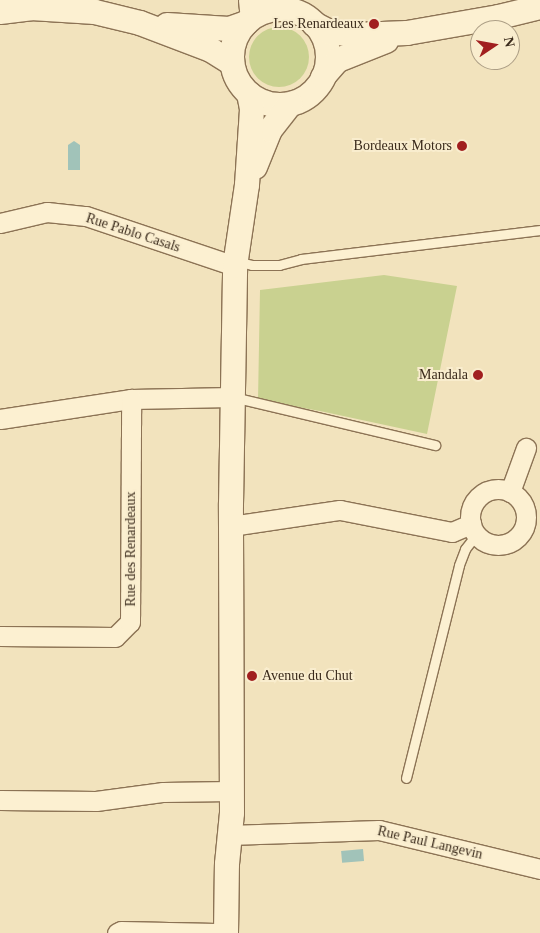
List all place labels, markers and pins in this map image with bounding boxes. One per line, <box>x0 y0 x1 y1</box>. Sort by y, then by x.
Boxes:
place label: Les Renardeaux <box>273 16 364 32</box>
marker: Les Renardeaux <box>368 18 380 30</box>
place label: Bordeaux Motors <box>354 138 452 154</box>
marker: Bordeaux Motors <box>456 140 468 152</box>
place label: Mandala <box>419 367 468 383</box>
marker: Mandala <box>472 369 484 381</box>
place label: Avenue du Chut <box>262 668 353 684</box>
marker: Avenue du Chut <box>246 670 258 682</box>

